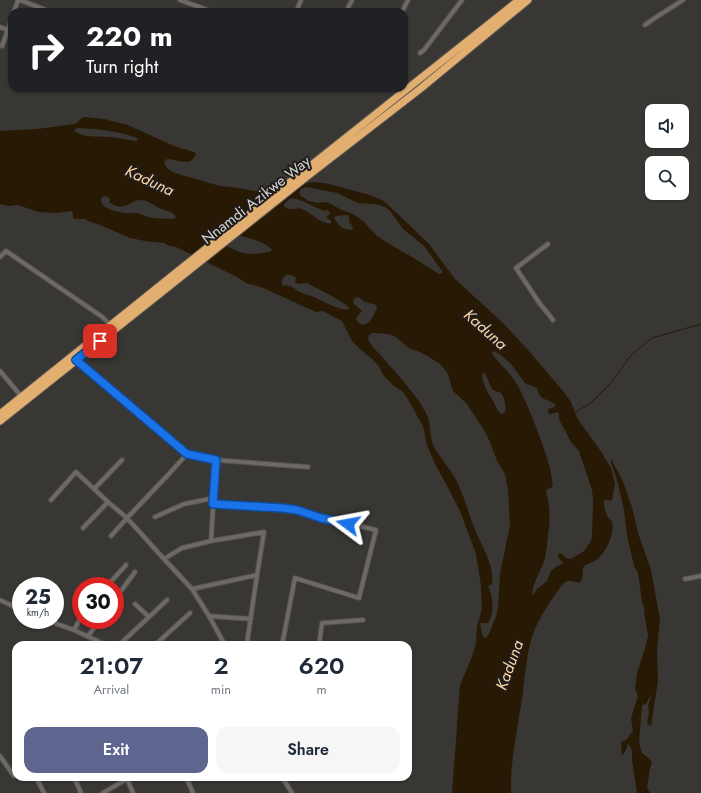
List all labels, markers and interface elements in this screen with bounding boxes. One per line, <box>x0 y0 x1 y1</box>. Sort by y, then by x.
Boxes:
text: 220 m <box>86 16 173 57</box>
icon: right <box>20 24 72 76</box>
text: Turn right <box>86 54 158 80</box>
map controls <box>645 104 689 200</box>
button: sound <box>645 104 689 148</box>
street label: Nnamdi Azikwe Way <box>197 150 315 250</box>
button: search <box>645 156 689 200</box>
water label: Kaduna <box>122 159 178 202</box>
water label: Kaduna <box>459 304 513 355</box>
pin <box>83 324 117 358</box>
icon: arrive <box>89 330 111 352</box>
position arrow <box>327 503 369 545</box>
speed limit sign: 30 <box>72 577 124 629</box>
text: 25 <box>25 583 51 612</box>
text: km/h <box>27 605 49 620</box>
water label: Kaduna <box>490 637 529 693</box>
text: 21:07 <box>79 648 143 683</box>
text: 2 <box>213 648 228 683</box>
text: 620 <box>299 648 344 683</box>
text: Arrival <box>93 680 129 699</box>
text: min <box>211 680 231 699</box>
text: m <box>316 680 327 699</box>
button: Exit <box>24 727 208 773</box>
button: Share <box>216 727 400 773</box>

